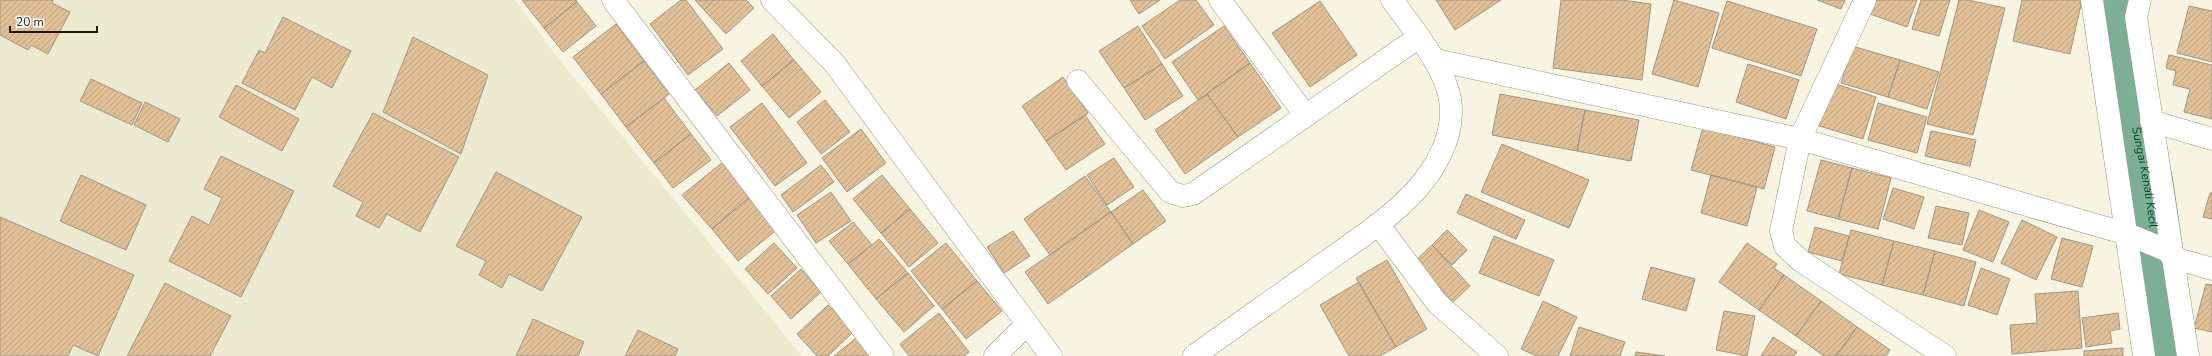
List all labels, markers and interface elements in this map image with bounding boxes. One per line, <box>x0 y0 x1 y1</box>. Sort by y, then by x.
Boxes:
scale bar <box>10 8 97 34</box>
text: 20 m <box>16 14 44 30</box>
water label: Sungai Kenali Kecil <box>2128 125 2162 229</box>

